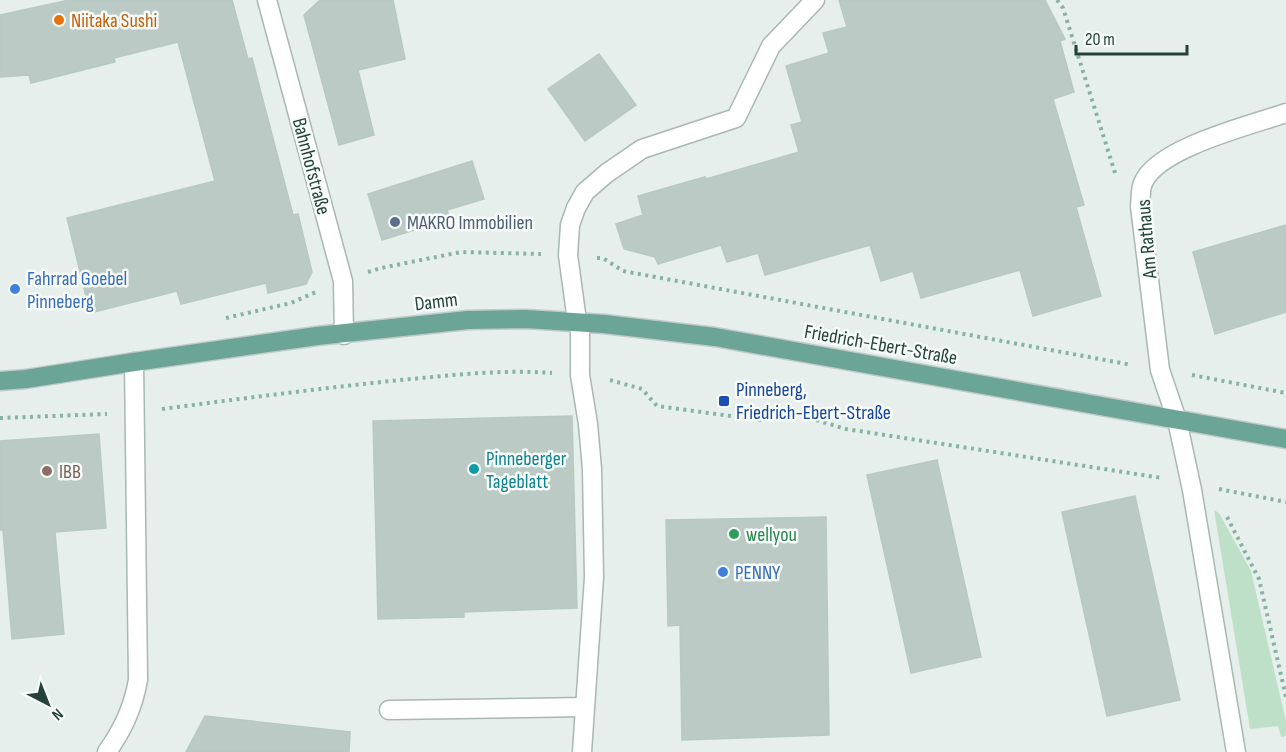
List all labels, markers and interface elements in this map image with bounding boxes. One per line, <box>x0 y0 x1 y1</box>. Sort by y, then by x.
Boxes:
place label: Niitaka Sushi <box>71 9 157 33</box>
marker: Niitaka Sushi <box>52 13 66 27</box>
scale bar <box>1076 18 1187 56</box>
text: 20 m <box>1085 29 1115 50</box>
street label: Bahnhofstraße <box>287 115 335 217</box>
street label: Am Rathaus <box>1132 198 1163 281</box>
place label: MAKRO Immobilien <box>407 211 533 235</box>
marker: MAKRO Immobilien <box>388 215 402 229</box>
place label: Fahrrad Goebel Pinneberg <box>27 267 127 314</box>
marker: Fahrrad Goebel Pinneberg <box>8 282 22 296</box>
street label: Damm <box>413 287 459 317</box>
street label: Friedrich-Ebert-Straße <box>802 320 959 370</box>
place label: Pinneberg, Friedrich-Ebert-Straße <box>736 378 891 425</box>
marker: Pinneberg, Friedrich-Ebert-Straße <box>717 394 731 408</box>
place label: Pinneberger Tageblatt <box>486 447 567 494</box>
place label: IBB <box>59 460 81 484</box>
marker: Pinneberger Tageblatt <box>467 462 481 476</box>
marker: IBB <box>40 464 54 478</box>
place label: wellyou <box>746 523 797 547</box>
marker: wellyou <box>727 527 741 541</box>
place label: PENNY <box>735 561 781 585</box>
marker: PENNY <box>716 565 730 579</box>
north arrow <box>18 674 78 734</box>
text: N <box>48 704 67 724</box>

